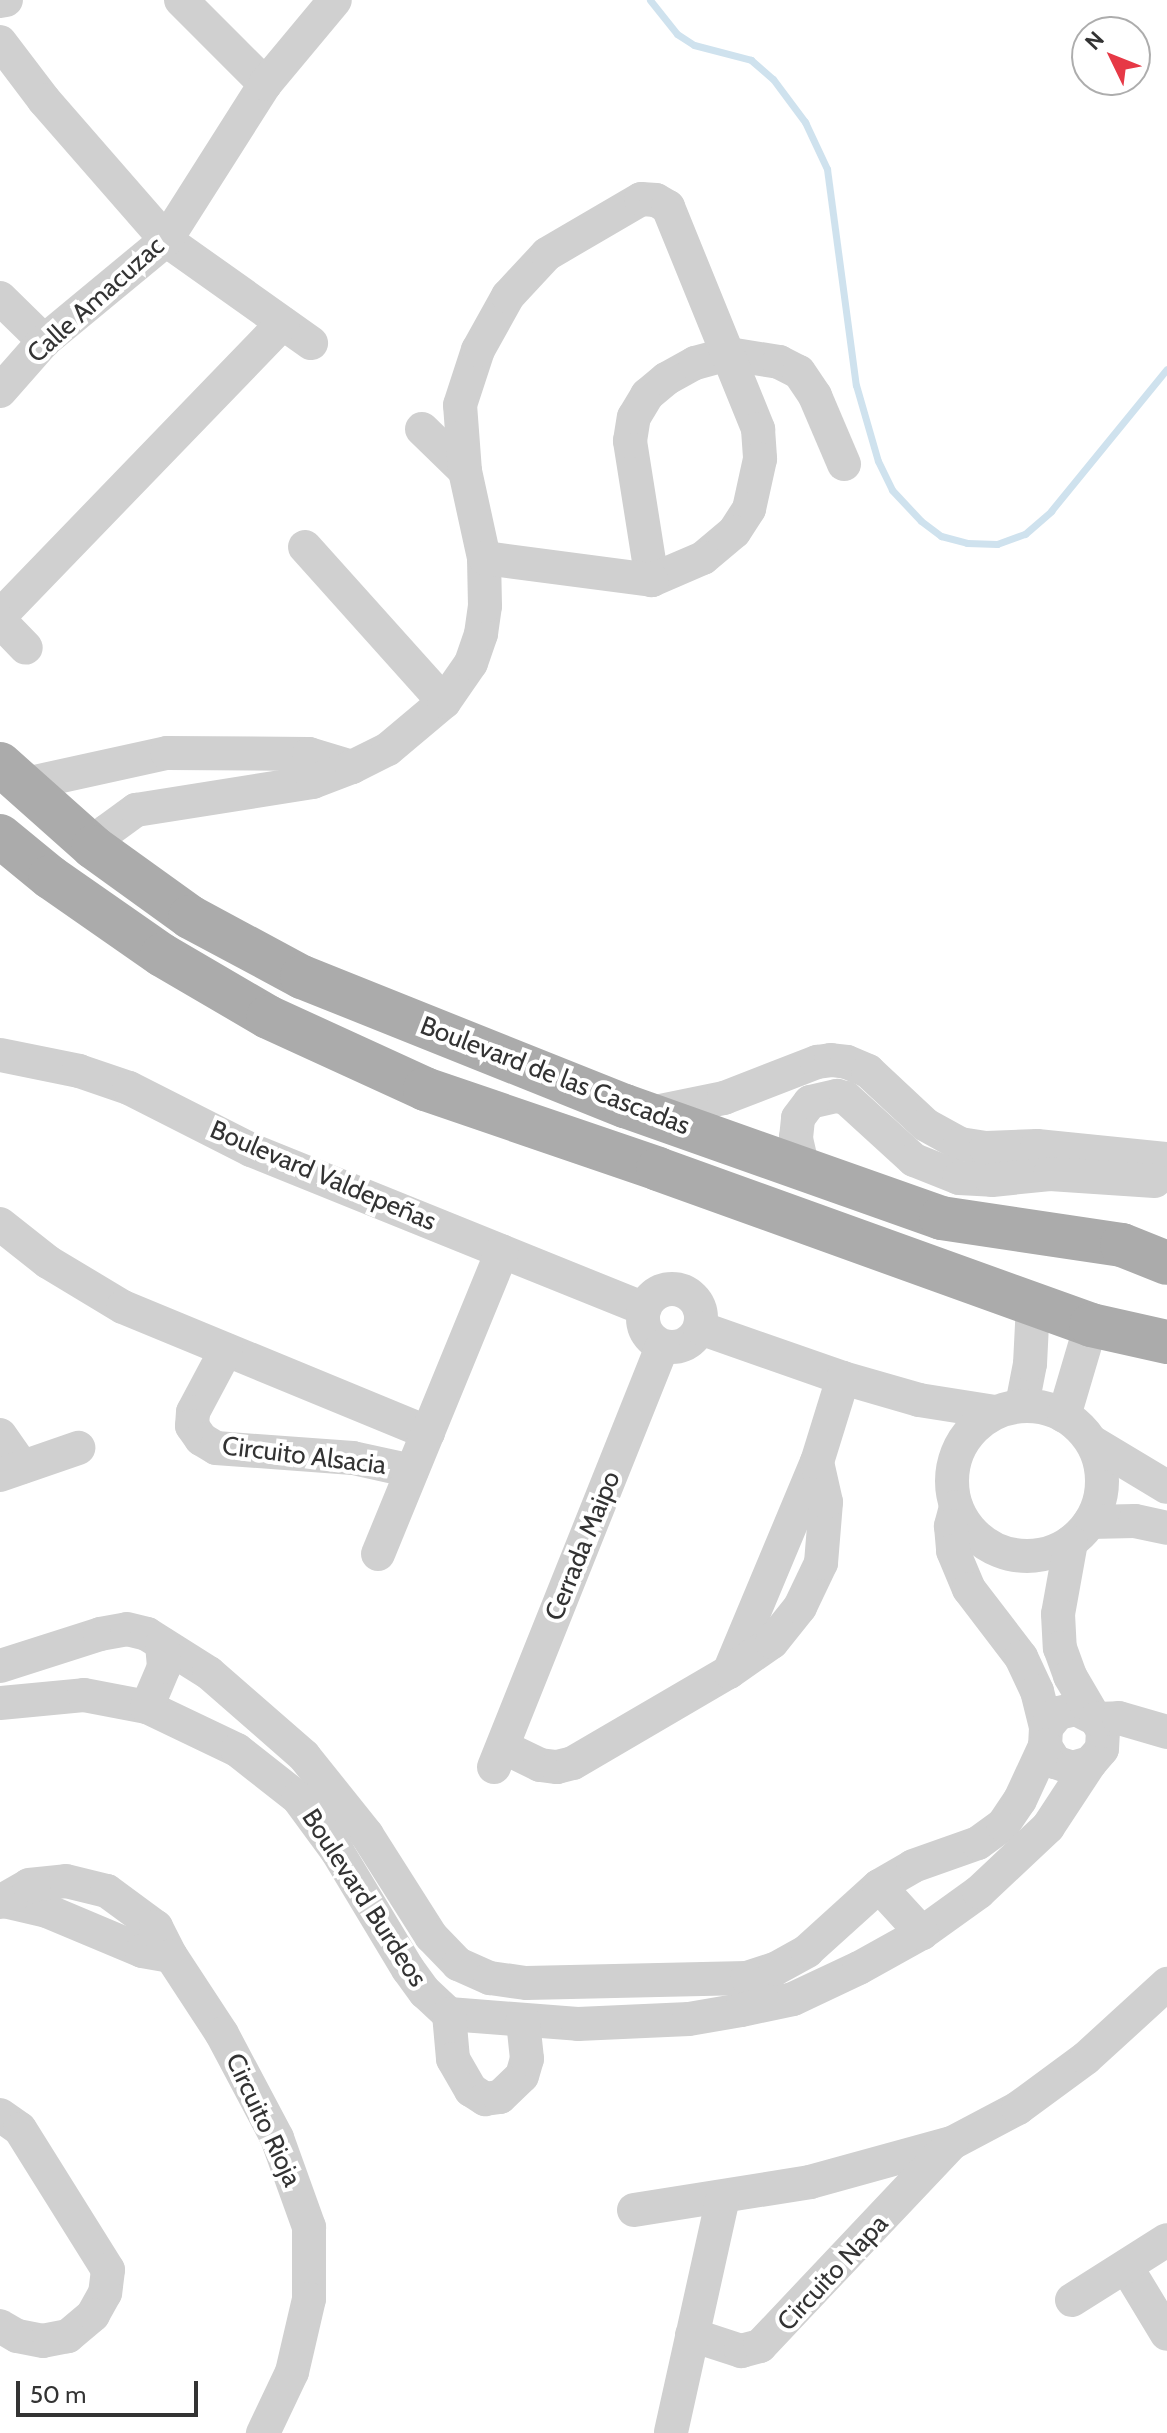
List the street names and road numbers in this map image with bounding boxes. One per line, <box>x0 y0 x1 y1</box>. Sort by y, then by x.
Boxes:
street label: Calle Amacuzac <box>21 231 171 369</box>
street label: Boulevard de las Cascadas <box>416 1010 694 1142</box>
street label: Boulevard Valdepeñas <box>205 1114 441 1238</box>
street label: Circuito Alsacia <box>220 1430 388 1482</box>
street label: Cerrada Maipo <box>539 1467 627 1625</box>
street label: Boulevard Burdeos <box>295 1803 433 1993</box>
street label: Circuito Rioja <box>219 2048 307 2192</box>
street label: Circuito Napa <box>771 2208 895 2338</box>

